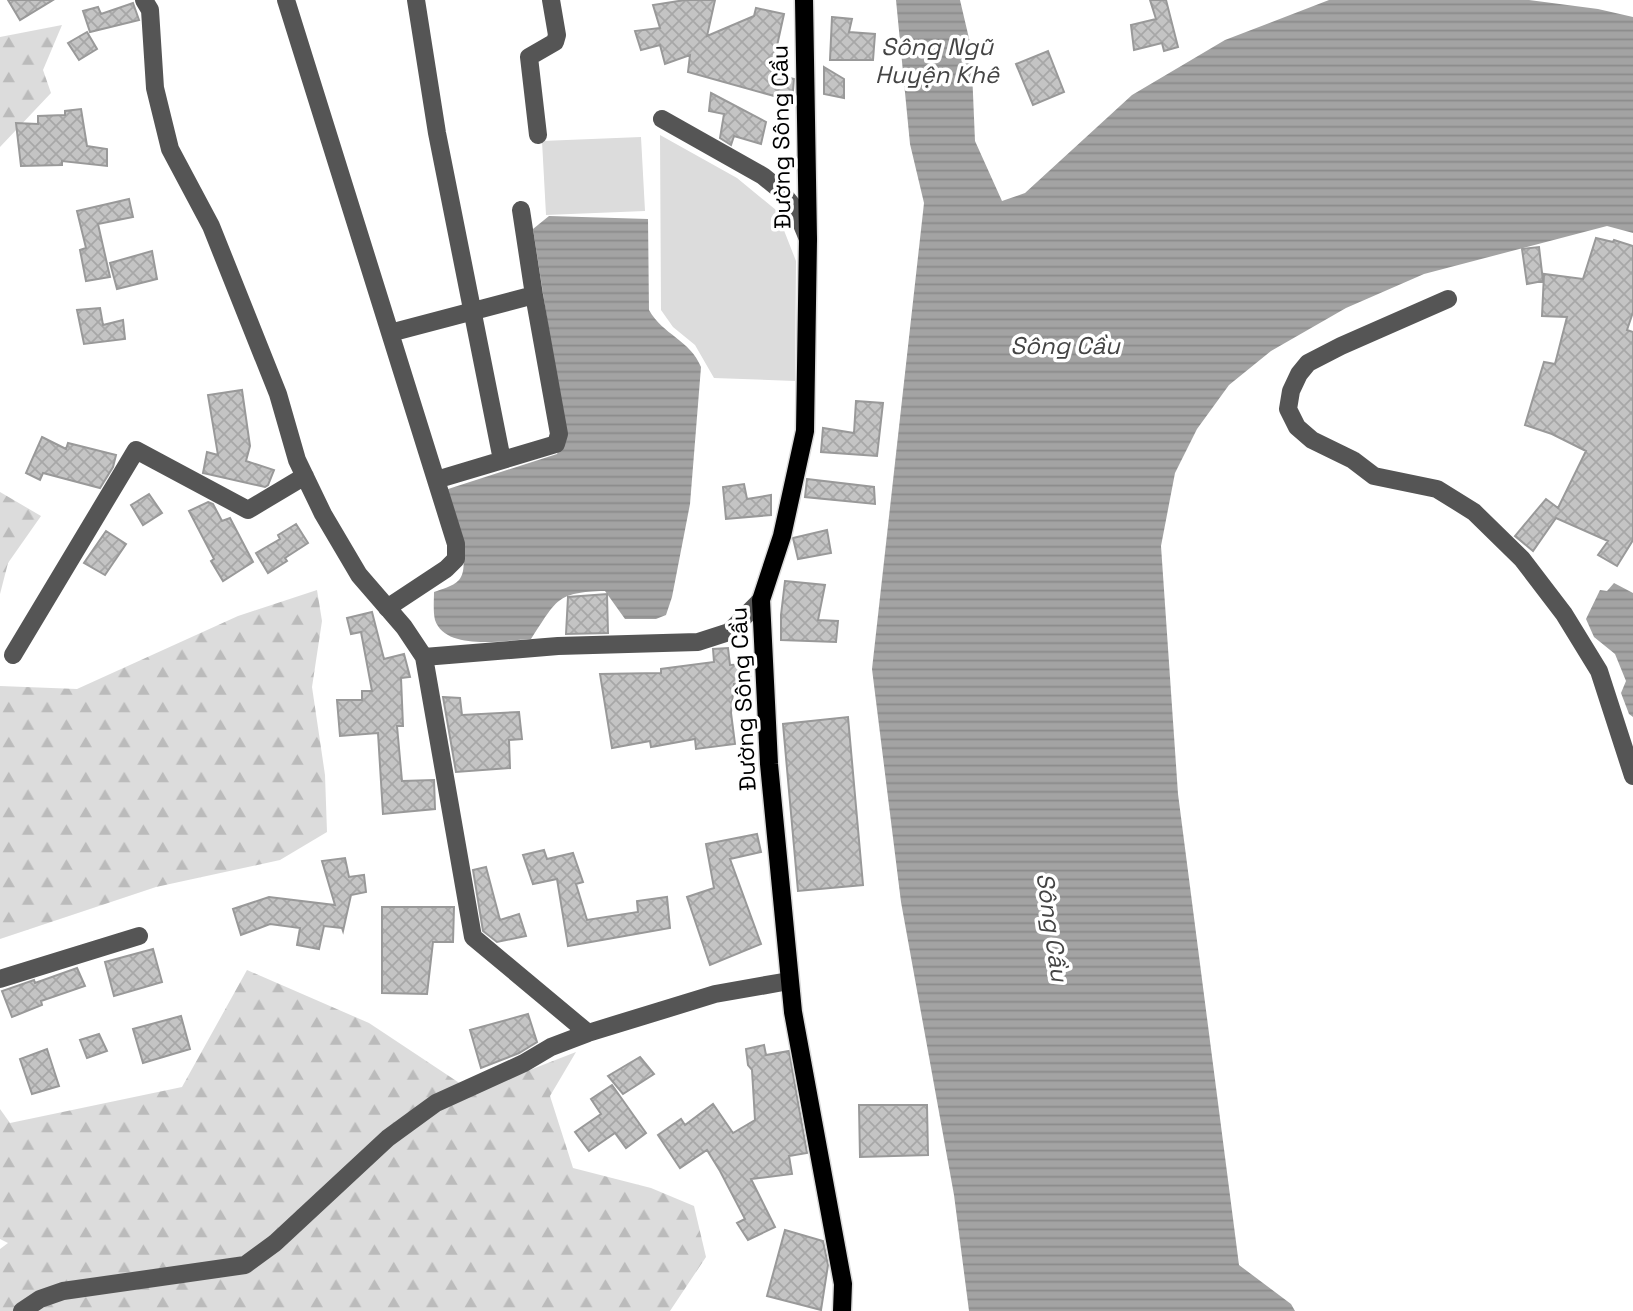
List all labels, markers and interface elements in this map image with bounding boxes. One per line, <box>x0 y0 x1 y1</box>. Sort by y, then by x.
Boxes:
water label: Sông Ngũ Huyện Khê <box>875 31 1000 90</box>
street label: Đường Sông Cầu <box>764 45 798 229</box>
water label: Sông Cầu <box>1010 330 1121 361</box>
street label: Đường Sông Cầu <box>723 606 763 792</box>
water label: Sông Cầu <box>1030 871 1076 985</box>

